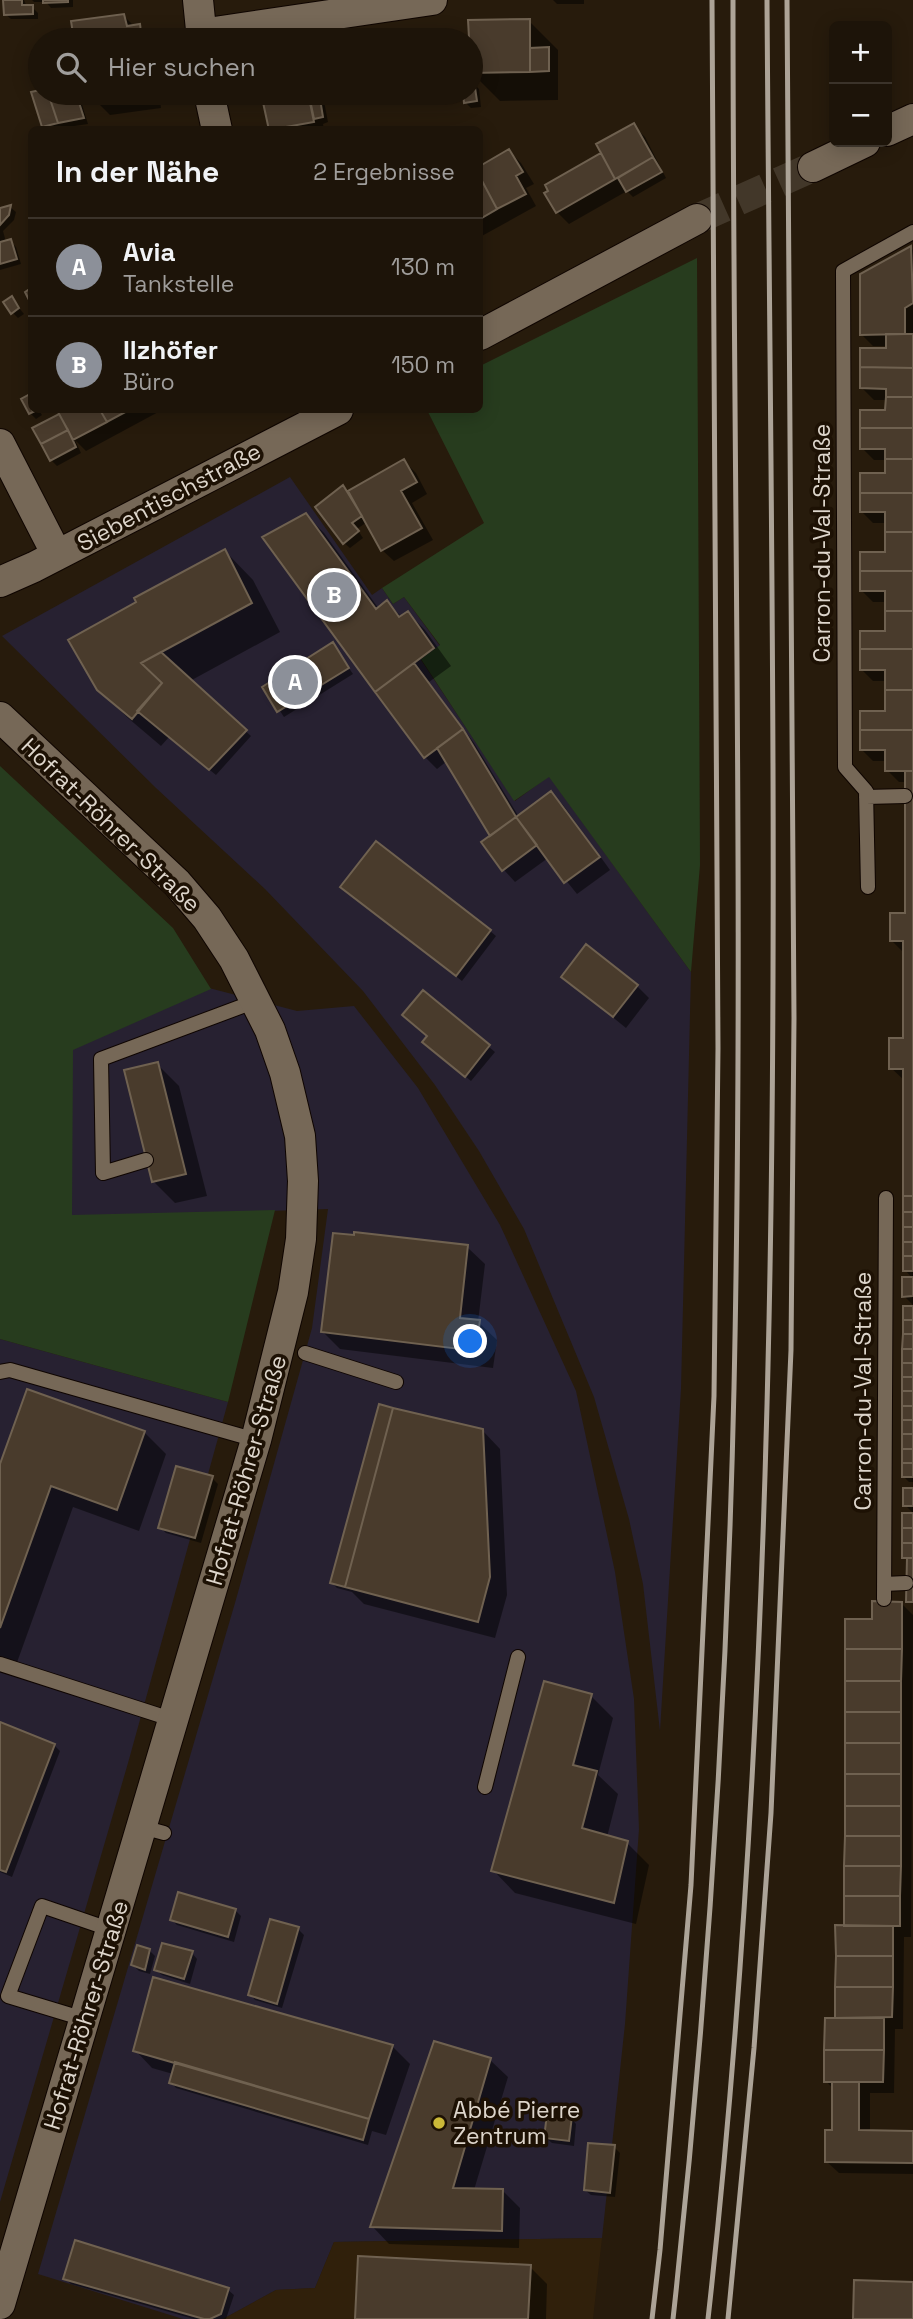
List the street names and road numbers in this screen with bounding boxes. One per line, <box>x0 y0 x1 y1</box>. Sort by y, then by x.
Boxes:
street label: Carron-du-Val-Straße <box>807 424 837 662</box>
street label: Siebentischstraße <box>72 436 266 558</box>
street label: Hofrat-Röhrer-Straße <box>15 732 207 918</box>
street label: Carron-du-Val-Straße <box>848 1272 878 1510</box>
street label: Hofrat-Röhrer-Straße <box>199 1351 293 1589</box>
street label: Hofrat-Röhrer-Straße <box>37 1897 135 2133</box>

